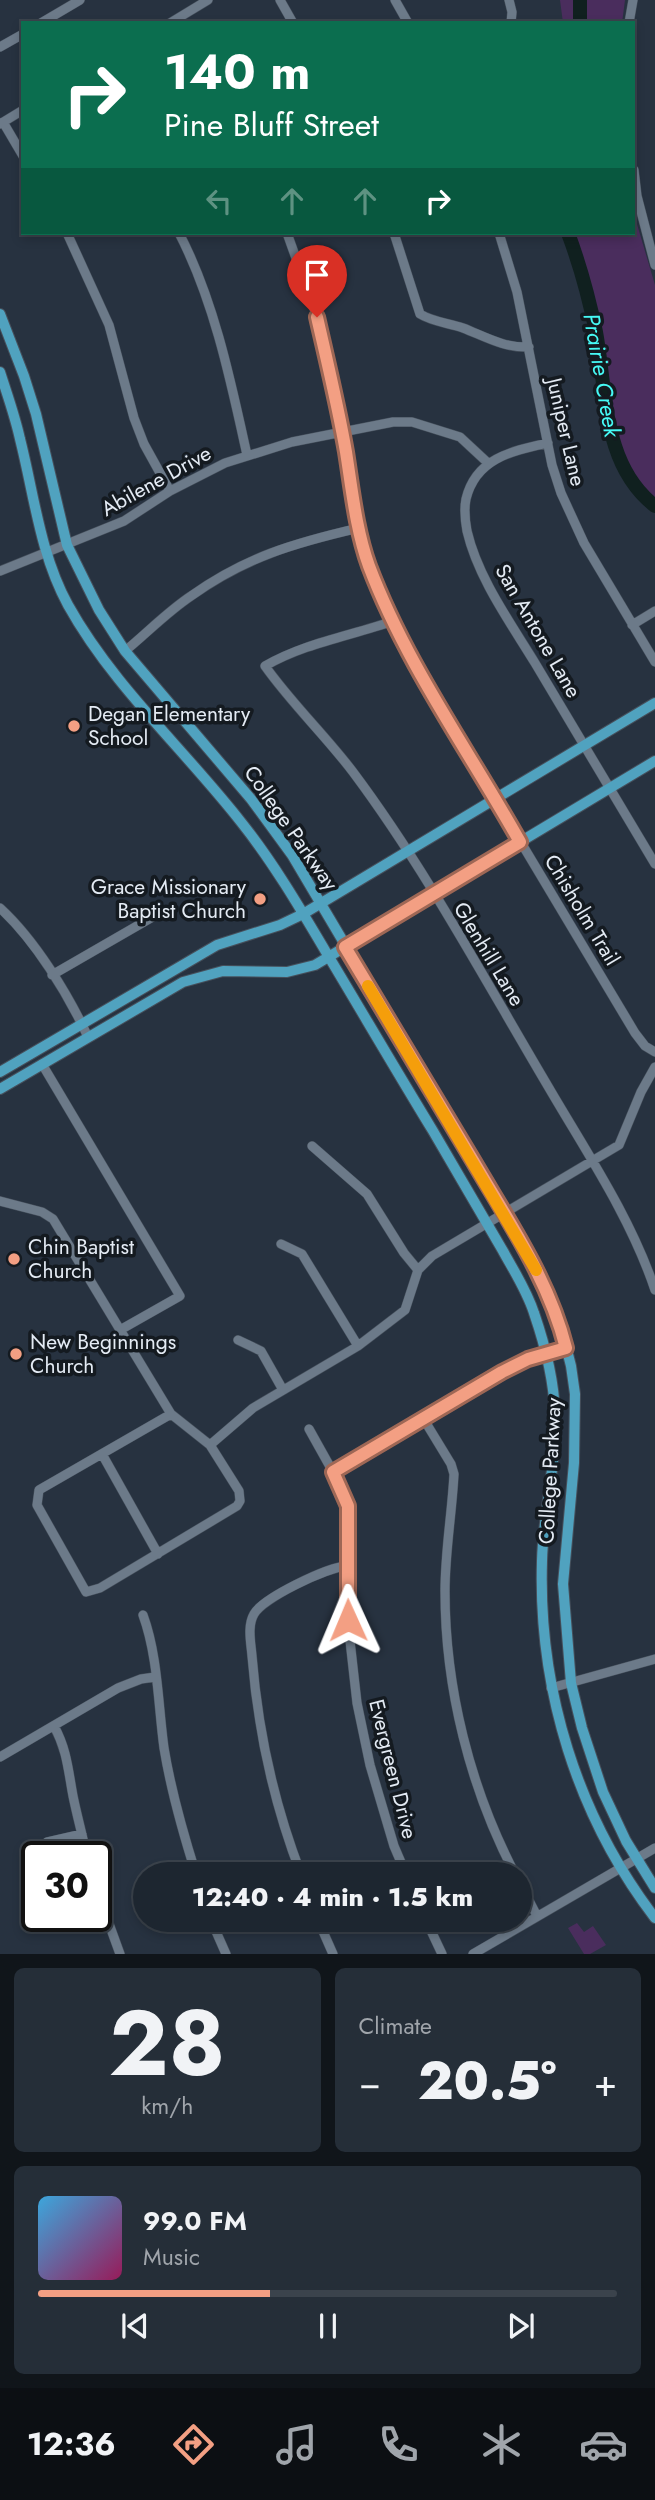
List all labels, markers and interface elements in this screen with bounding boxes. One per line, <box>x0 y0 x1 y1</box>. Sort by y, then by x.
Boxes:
text: 140 m <box>164 37 310 107</box>
icon: right <box>49 49 140 140</box>
text: Pine Bluff Street <box>164 102 379 148</box>
icon: left <box>200 182 238 220</box>
icon: ahead <box>273 182 311 220</box>
icon: ahead <box>346 182 384 220</box>
icon: right <box>419 182 457 220</box>
pin <box>287 245 347 317</box>
icon: arrive <box>298 256 336 294</box>
water label: Prairie Creek <box>574 310 630 441</box>
street label: Juniper Lane <box>538 372 593 489</box>
street label: Abilene Drive <box>95 438 217 524</box>
street label: San Antone Lane <box>488 559 589 704</box>
place label: Degan Elementary School <box>88 699 251 753</box>
marker: Degan Elementary School <box>66 718 82 734</box>
street label: College Parkway <box>237 759 346 897</box>
street label: Chisholm Trail <box>537 849 627 971</box>
place label: Grace Missionary Baptist Church <box>91 872 247 926</box>
marker: Grace Missionary Baptist Church <box>252 891 268 907</box>
street label: Glenhill Lane <box>446 896 532 1012</box>
place label: Chin Baptist Church <box>28 1232 134 1286</box>
marker: Chin Baptist Church <box>6 1251 22 1267</box>
place label: New Beginnings Church <box>30 1327 176 1381</box>
marker: New Beginnings Church <box>8 1346 24 1362</box>
street label: College Parkway <box>531 1396 569 1545</box>
position arrow <box>311 1583 385 1657</box>
street label: Evergreen Drive <box>361 1696 425 1842</box>
speed limit sign: 30 <box>21 1841 112 1932</box>
text: 12:40 · 4 min · 1.5 km <box>192 1878 473 1916</box>
text: 28 <box>109 1978 226 2109</box>
text: Climate <box>359 2009 432 2043</box>
text: 20.5° <box>418 2043 557 2119</box>
text: − <box>359 2055 381 2110</box>
text: + <box>594 2055 617 2110</box>
text: km/h <box>141 2089 193 2123</box>
text: 99.0 FM <box>143 2202 247 2240</box>
text: Music <box>143 2240 200 2274</box>
icon: previous <box>116 2307 154 2345</box>
icon: pause <box>309 2307 347 2345</box>
icon: next <box>502 2307 540 2345</box>
icon: directions <box>169 2420 218 2469</box>
icon: music <box>272 2420 321 2469</box>
icon: phone <box>374 2420 423 2469</box>
icon: climate <box>477 2420 526 2469</box>
icon: car <box>579 2420 628 2469</box>
text: 12:36 <box>27 2421 116 2467</box>

